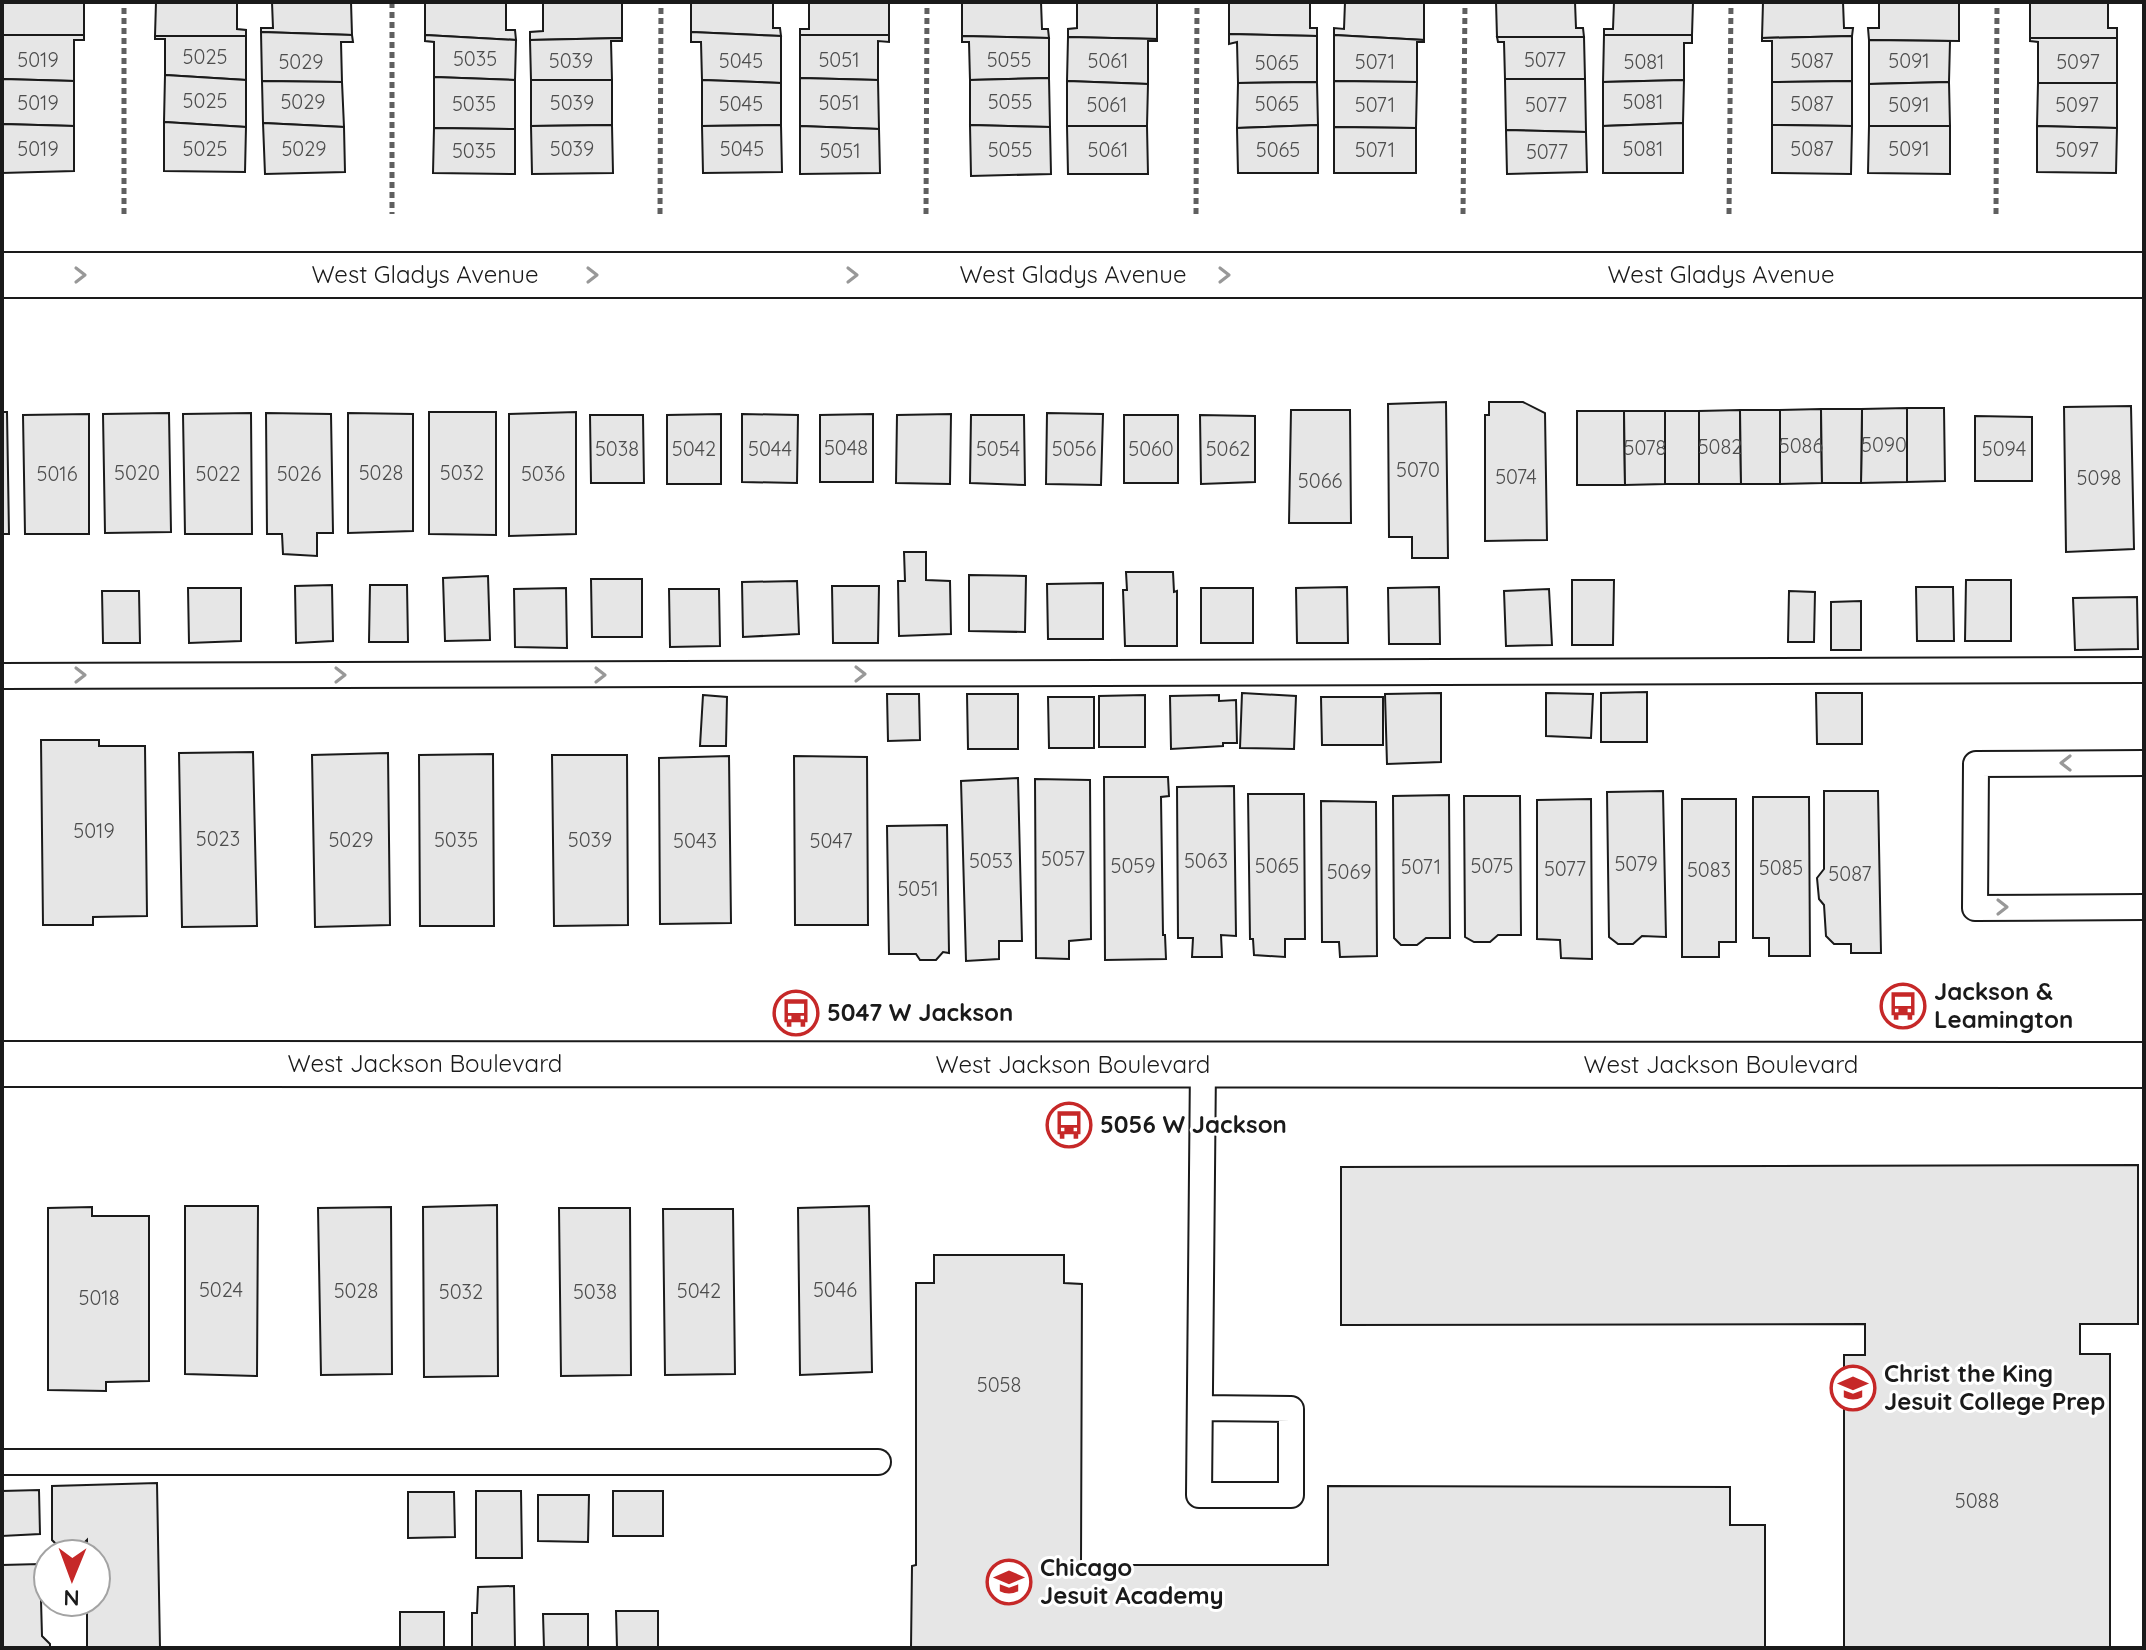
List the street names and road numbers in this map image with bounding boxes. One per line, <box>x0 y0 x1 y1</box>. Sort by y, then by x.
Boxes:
street label: West Gladys Avenue <box>312 259 538 289</box>
street label: West Gladys Avenue <box>960 259 1186 289</box>
street label: West Gladys Avenue <box>1608 259 1834 289</box>
street label: West Jackson Boulevard <box>288 1048 562 1078</box>
street label: West Jackson Boulevard <box>936 1049 1210 1079</box>
street label: West Jackson Boulevard <box>1584 1049 1858 1079</box>

